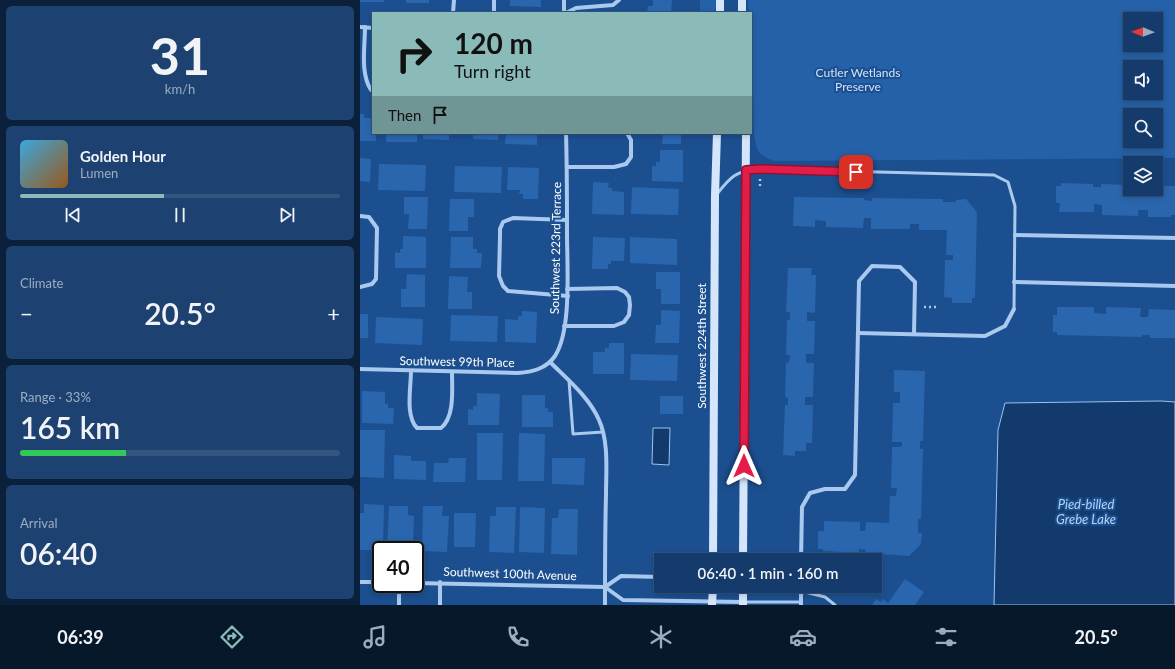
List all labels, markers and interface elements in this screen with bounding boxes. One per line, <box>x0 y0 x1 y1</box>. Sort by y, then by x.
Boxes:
north arrow <box>1123 12 1163 52</box>
map controls <box>1123 12 1163 196</box>
text: 31 <box>150 24 210 86</box>
text: 120 m <box>454 26 533 60</box>
icon: right <box>388 28 440 80</box>
text: Turn right <box>454 60 531 82</box>
button: sound <box>1123 60 1163 100</box>
park label: Cutler Wetlands Preserve <box>816 65 900 94</box>
text: km/h <box>165 81 195 97</box>
icon: arrive <box>429 104 451 126</box>
text: Then <box>388 106 421 124</box>
button: search <box>1123 108 1163 148</box>
text: Golden Hour <box>80 147 166 165</box>
pin <box>839 155 873 189</box>
button: layers <box>1123 156 1163 196</box>
icon: arrive <box>845 161 867 183</box>
text: Lumen <box>80 165 118 181</box>
street label: Southwest 223rd Terrace <box>547 182 564 314</box>
icon: previous <box>62 204 84 226</box>
icon: pause <box>169 204 191 226</box>
icon: next <box>276 204 298 226</box>
text: Climate <box>20 275 63 291</box>
street label: Southwest 224th Street <box>694 282 709 409</box>
text: 20.5° <box>144 295 216 331</box>
text: − <box>20 300 33 327</box>
text: + <box>327 300 340 327</box>
street label: Southwest 99th Place <box>399 353 515 370</box>
text: Range · 33% <box>20 389 91 405</box>
text: 165 km <box>20 409 120 445</box>
position arrow <box>723 445 765 487</box>
water label: Pied-billed Grebe Lake <box>1056 496 1116 527</box>
text: Arrival <box>20 515 57 531</box>
text: 06:40 <box>20 535 97 571</box>
speed limit sign: 40 <box>372 541 424 593</box>
street label: Southwest 100th Avenue <box>443 564 577 583</box>
text: 06:40 · 1 min · 160 m <box>698 564 838 582</box>
icon: directions <box>218 623 246 651</box>
icon: music <box>361 623 389 651</box>
icon: phone <box>504 623 532 651</box>
icon: climate <box>647 623 675 651</box>
icon: car <box>789 623 817 651</box>
icon: filters <box>932 623 960 651</box>
text: 06:39 <box>57 626 104 648</box>
text: 20.5° <box>1075 626 1118 648</box>

